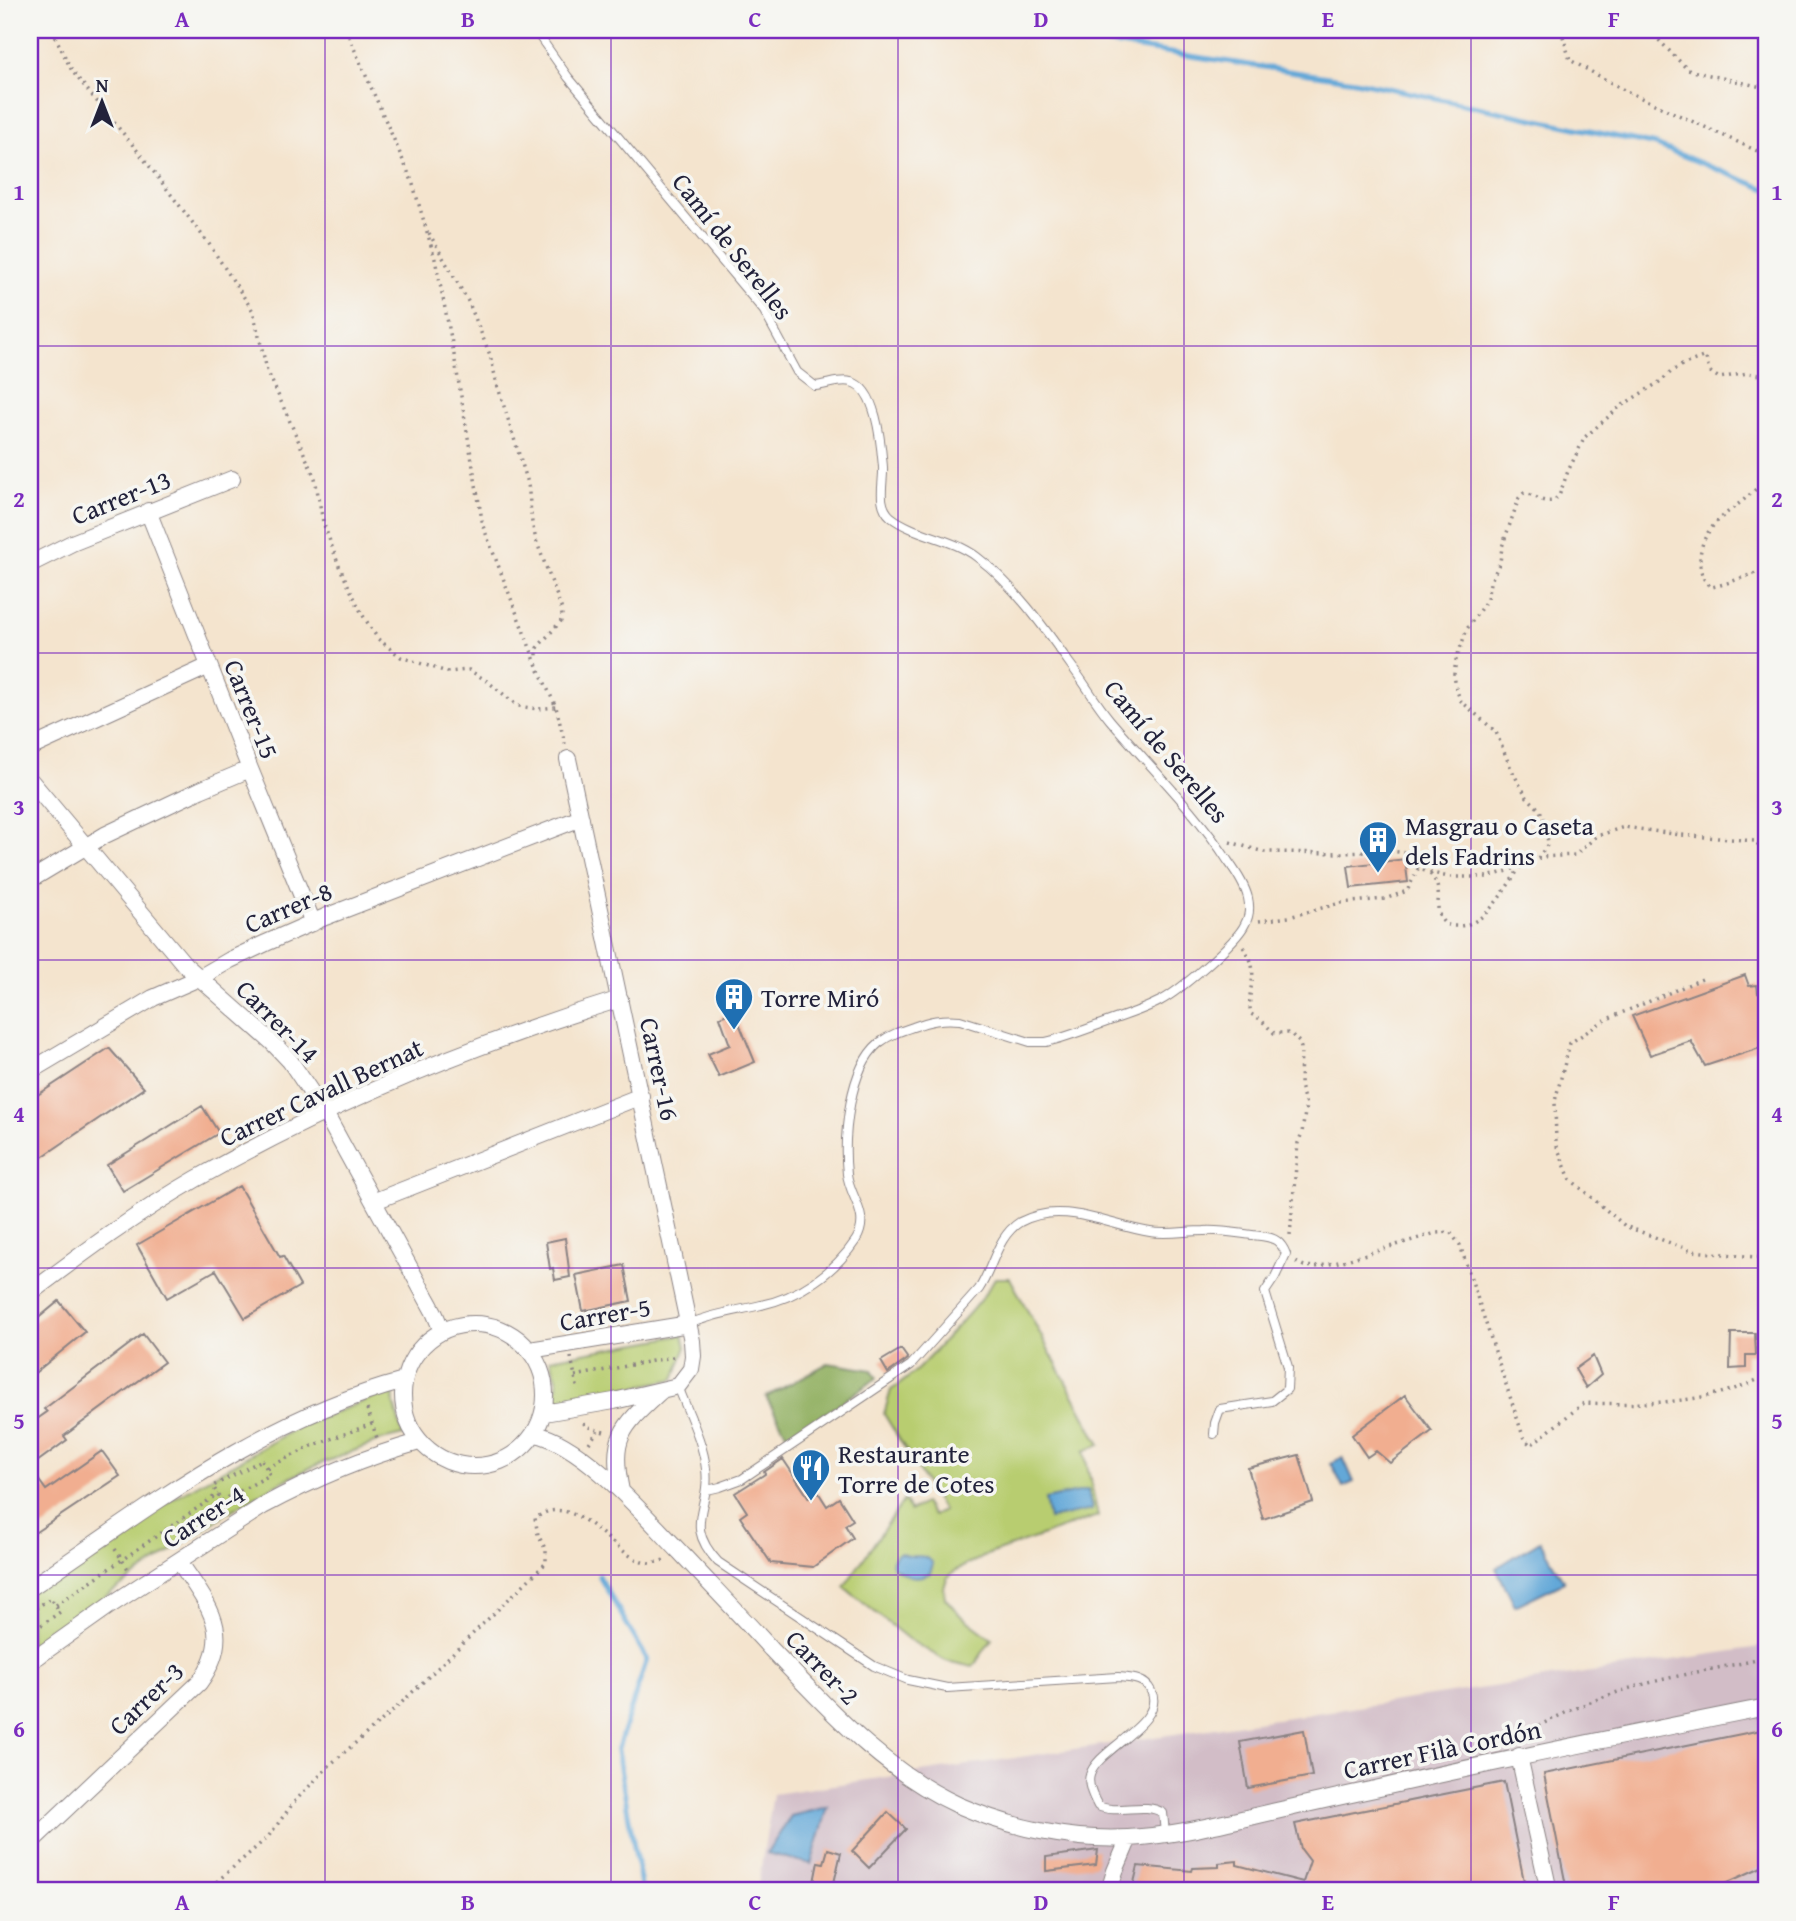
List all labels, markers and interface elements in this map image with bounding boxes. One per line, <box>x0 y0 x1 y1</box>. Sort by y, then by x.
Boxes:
text: A <box>175 2 190 35</box>
text: B <box>461 2 475 35</box>
text: C <box>748 2 762 35</box>
text: D <box>1034 2 1049 35</box>
text: E <box>1322 2 1334 35</box>
text: F <box>1608 2 1620 35</box>
north arrow <box>66 66 136 136</box>
text: N <box>96 71 109 99</box>
street label: Camí de Serelles <box>663 164 803 328</box>
text: 1 <box>13 175 25 208</box>
text: 1 <box>1771 175 1783 208</box>
street label: Carrer-13 <box>65 459 177 535</box>
text: 2 <box>13 482 25 515</box>
text: 2 <box>1771 482 1783 515</box>
street label: Carrer-15 <box>214 653 290 765</box>
street label: Camí de Serelles <box>1095 671 1239 831</box>
text: 3 <box>13 790 25 823</box>
text: 3 <box>1771 790 1783 823</box>
place label: Masgrau o Caseta dels Fadrins <box>1405 806 1595 875</box>
building icon: Masgrau o Caseta dels Fadrins <box>1357 819 1399 874</box>
street label: Carrer-8 <box>238 871 338 943</box>
street label: Carrer-14 <box>227 970 329 1072</box>
building icon: Torre Miró <box>713 976 755 1031</box>
place label: Torre Miró <box>761 978 879 1017</box>
street label: Carrer-16 <box>630 1014 690 1124</box>
street label: Carrer Cavall Bernat <box>213 1028 429 1156</box>
text: 4 <box>13 1097 25 1130</box>
text: 4 <box>1771 1097 1783 1130</box>
street label: Carrer-5 <box>556 1287 654 1341</box>
text: 5 <box>13 1404 25 1437</box>
text: 5 <box>1771 1404 1783 1437</box>
place label: Restaurante Torre de Cotes <box>838 1434 995 1503</box>
restaurant icon: Restaurante Torre de Cotes <box>790 1447 832 1502</box>
street label: Carrer-4 <box>154 1475 252 1557</box>
street label: Carrer-2 <box>777 1620 869 1714</box>
street label: Carrer-3 <box>99 1652 193 1744</box>
street label: Carrer Filà Cordón <box>1340 1709 1545 1789</box>
text: 6 <box>13 1712 25 1745</box>
text: 6 <box>1771 1712 1783 1745</box>
text: A <box>175 1885 190 1918</box>
text: B <box>461 1885 475 1918</box>
text: C <box>748 1885 762 1918</box>
text: D <box>1034 1885 1049 1918</box>
text: E <box>1322 1885 1334 1918</box>
text: F <box>1608 1885 1620 1918</box>

